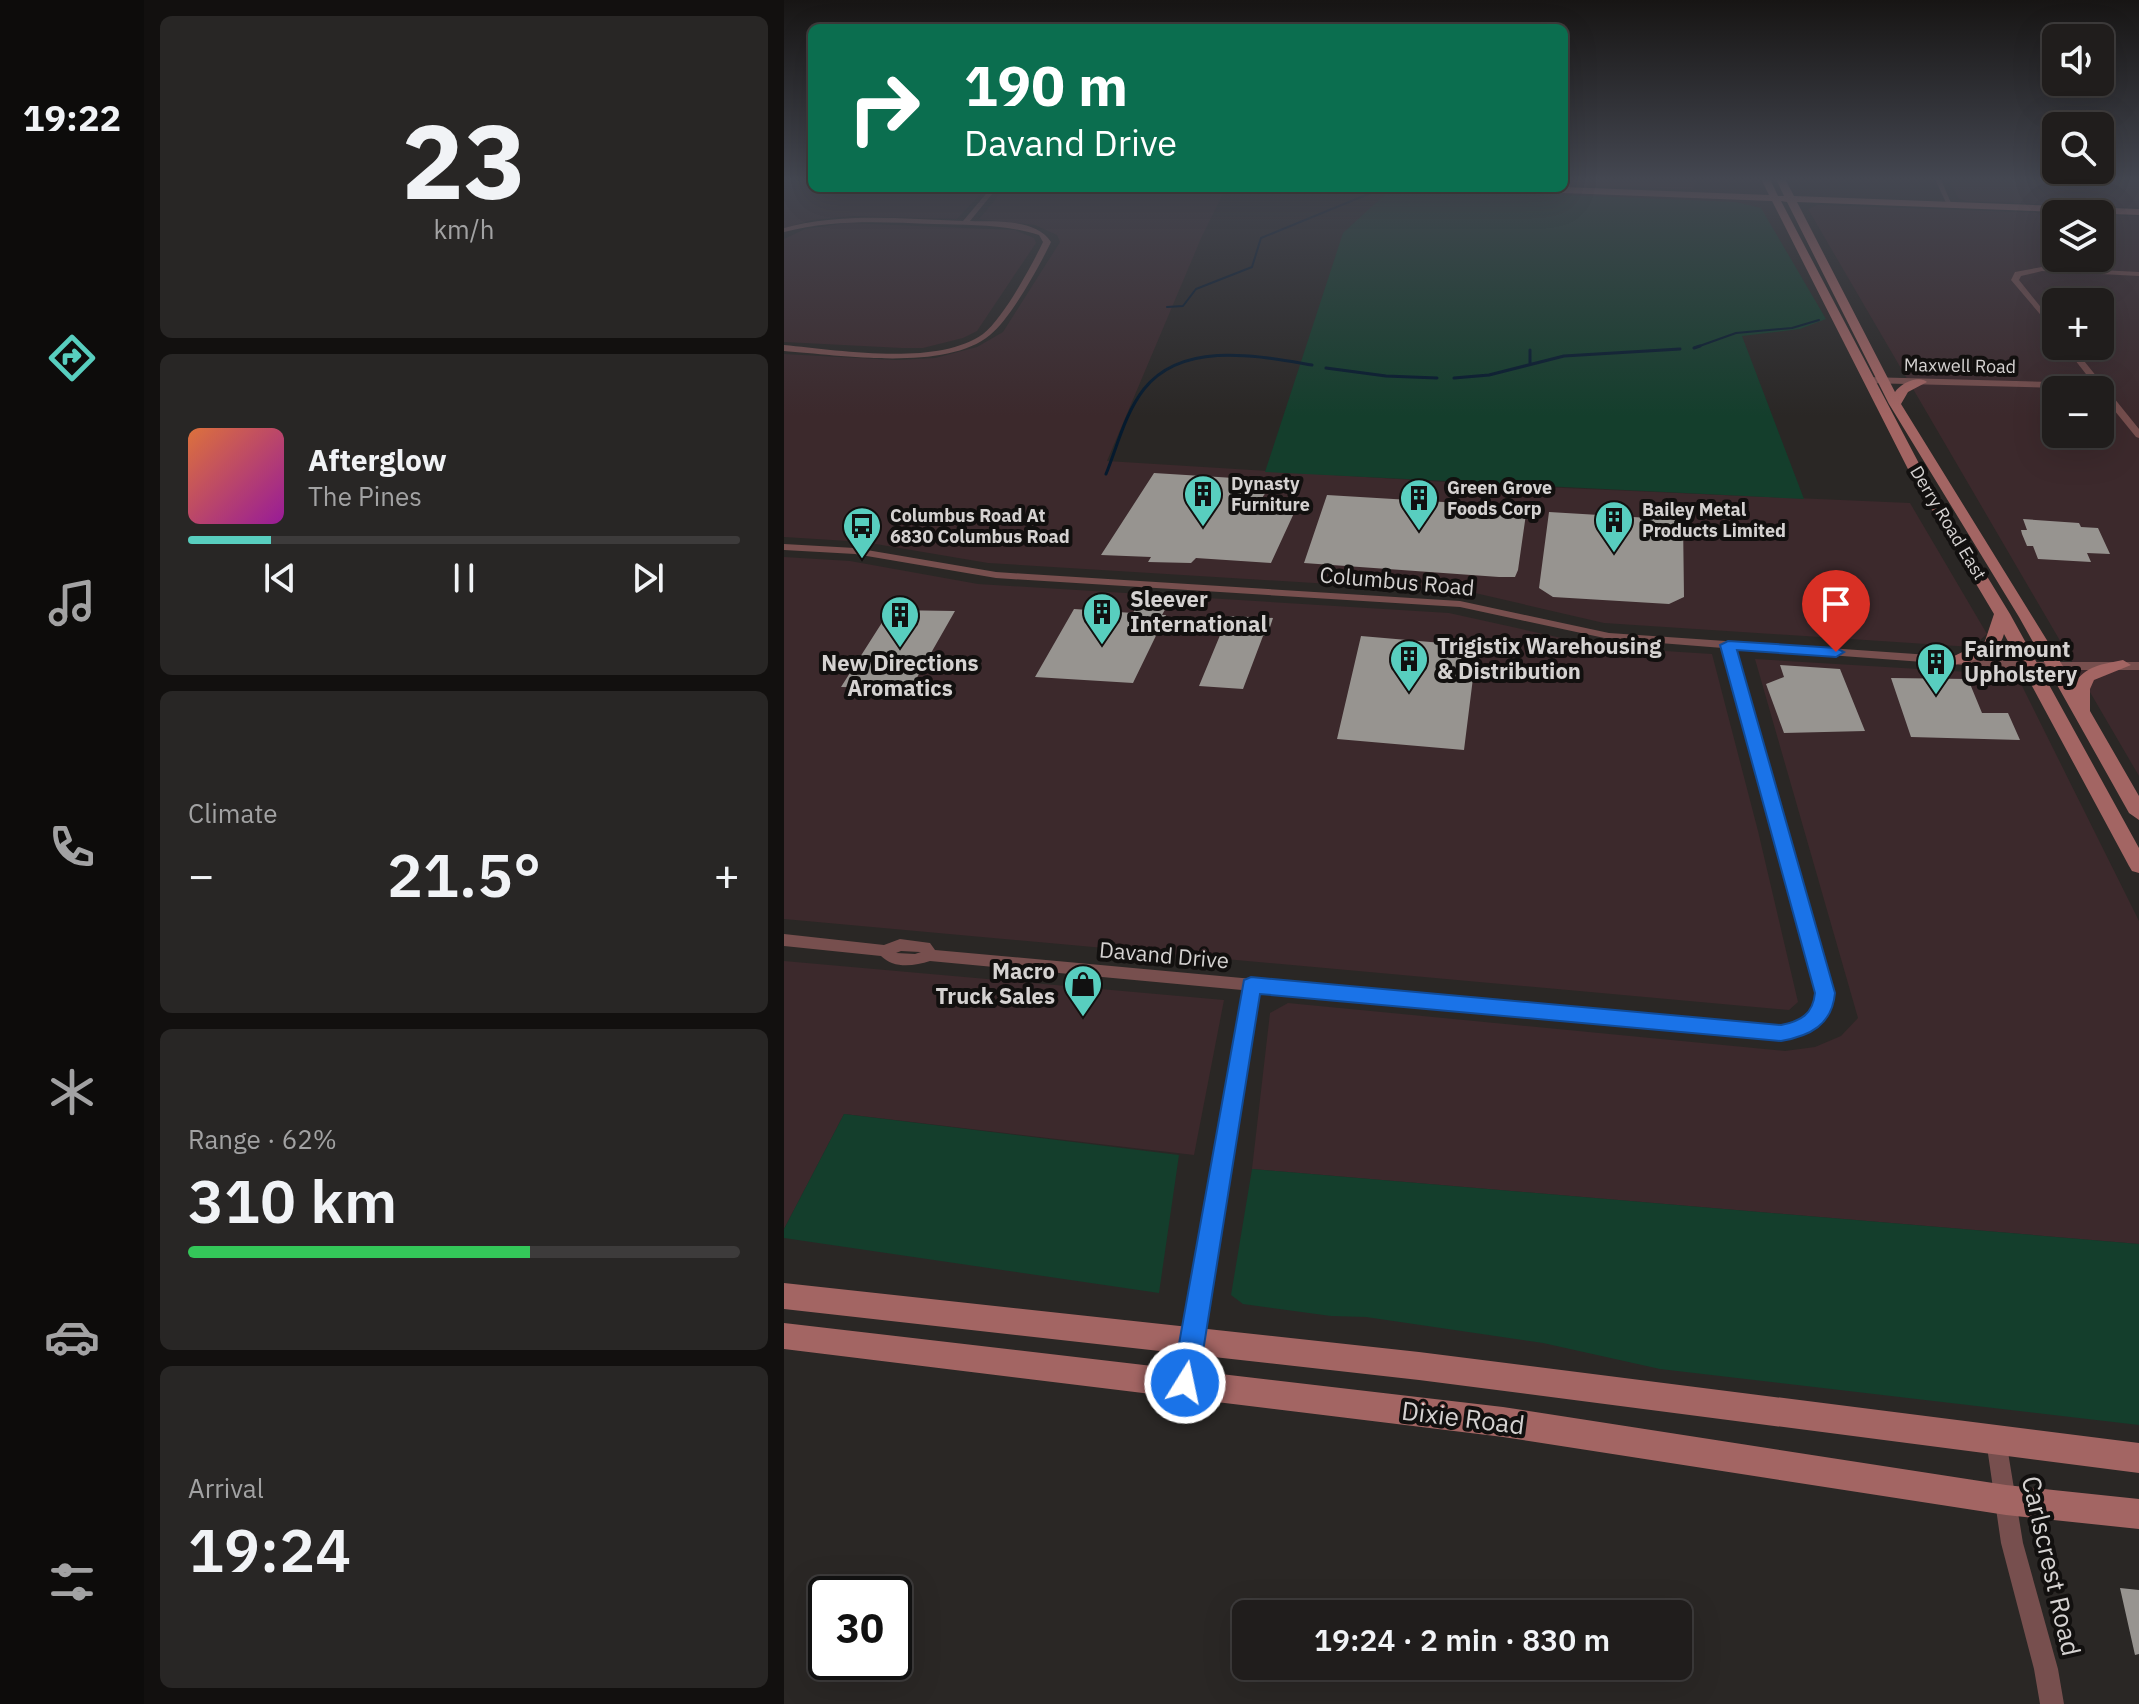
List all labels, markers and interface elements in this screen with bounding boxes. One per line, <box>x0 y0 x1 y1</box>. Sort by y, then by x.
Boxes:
map controls <box>2042 24 2114 448</box>
button: sound <box>2042 24 2114 96</box>
text: 190 m <box>964 49 1128 121</box>
icon: right <box>832 56 936 160</box>
text: 23 <box>402 92 526 228</box>
text: 19:22 <box>23 94 121 141</box>
button: search <box>2042 112 2114 184</box>
text: Davand Drive <box>964 119 1177 166</box>
button: layers <box>2042 200 2114 272</box>
text: km/h <box>433 212 495 246</box>
button: + <box>2042 288 2114 360</box>
icon: directions <box>44 330 100 386</box>
street label: Maxwell Road <box>1904 353 2016 378</box>
button: − <box>2042 376 2114 448</box>
text: Afterglow <box>308 440 447 479</box>
street label: Derry Road East <box>1905 461 1992 584</box>
place label: Dynasty Furniture <box>1231 472 1310 516</box>
building icon: Dynasty Furniture <box>1182 473 1224 528</box>
place label: Green Grove Foods Corp <box>1447 476 1552 520</box>
building icon: Green Grove Foods Corp <box>1398 477 1440 532</box>
text: The Pines <box>308 479 422 513</box>
place label: Bailey Metal Products Limited <box>1642 498 1786 542</box>
building icon: Bailey Metal Products Limited <box>1593 499 1635 554</box>
place label: Columbus Road At 6830 Columbus Road <box>890 504 1070 548</box>
bus stop icon: Columbus Road At 6830 Columbus Road <box>841 505 883 560</box>
icon: previous <box>258 556 302 600</box>
icon: pause <box>442 556 486 600</box>
icon: next <box>626 556 670 600</box>
street label: Columbus Road <box>1318 559 1476 602</box>
pin <box>1802 570 1870 652</box>
icon: music <box>44 575 100 631</box>
icon: arrive <box>1814 582 1858 626</box>
place label: Sleever International <box>1130 584 1267 638</box>
building icon: Sleever International <box>1081 591 1123 646</box>
building icon: New Directions Aromatics <box>879 594 921 649</box>
place label: Trigistix Warehousing & Distribution <box>1437 631 1662 685</box>
place label: Fairmount Upholstery <box>1964 634 2077 688</box>
building icon: Trigistix Warehousing & Distribution <box>1388 638 1430 693</box>
building icon: Fairmount Upholstery <box>1915 641 1957 696</box>
place label: New Directions Aromatics <box>821 648 979 702</box>
text: Climate <box>188 796 278 830</box>
icon: phone <box>44 819 100 875</box>
text: 21.5° <box>387 835 541 914</box>
text: − <box>188 846 214 903</box>
text: + <box>714 846 740 903</box>
street label: Davand Drive <box>1098 934 1230 975</box>
place label: Macro Truck Sales <box>936 956 1055 1010</box>
shop icon: Macro Truck Sales <box>1062 963 1104 1018</box>
icon: climate <box>44 1064 100 1120</box>
text: Range · 62% <box>188 1122 337 1156</box>
text: 310 km <box>188 1161 397 1240</box>
icon: car <box>44 1309 100 1365</box>
position arrow <box>1143 1341 1227 1425</box>
street label: Dixie Road <box>1400 1393 1527 1441</box>
text: Arrival <box>188 1471 264 1505</box>
street label: Carlscrest Road <box>2015 1473 2089 1659</box>
text: 19:24 <box>188 1510 351 1589</box>
icon: filters <box>44 1554 100 1610</box>
speed limit sign: 30 <box>808 1576 912 1680</box>
text: 19:24 · 2 min · 830 m <box>1314 1620 1610 1659</box>

